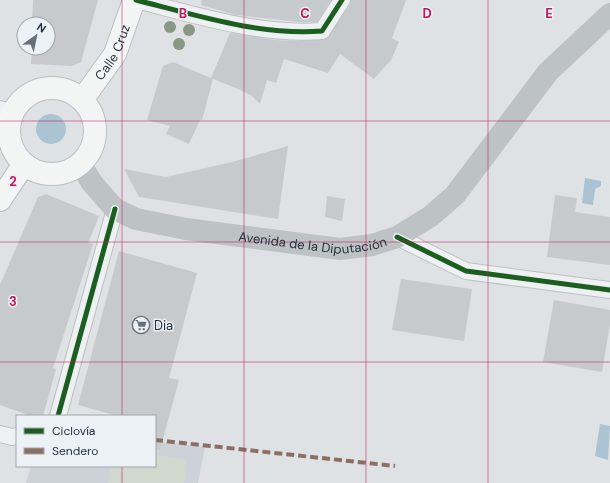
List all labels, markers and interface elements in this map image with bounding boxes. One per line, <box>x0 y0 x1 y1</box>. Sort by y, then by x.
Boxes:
text: B <box>179 5 187 22</box>
text: C <box>300 5 310 22</box>
text: D <box>422 5 432 22</box>
text: E <box>545 5 553 22</box>
north arrow <box>16 16 56 56</box>
text: N <box>34 20 49 36</box>
street label: Calle Cruz <box>91 22 133 83</box>
text: 2 <box>9 173 17 190</box>
street label: Avenida de la Diputación <box>238 227 389 258</box>
text: 3 <box>9 293 17 310</box>
supermarket icon: Dia <box>131 315 151 335</box>
place label: Dia <box>154 317 173 334</box>
legend <box>16 415 156 467</box>
text: Ciclovía <box>52 423 95 439</box>
text: Sendero <box>52 443 98 459</box>

